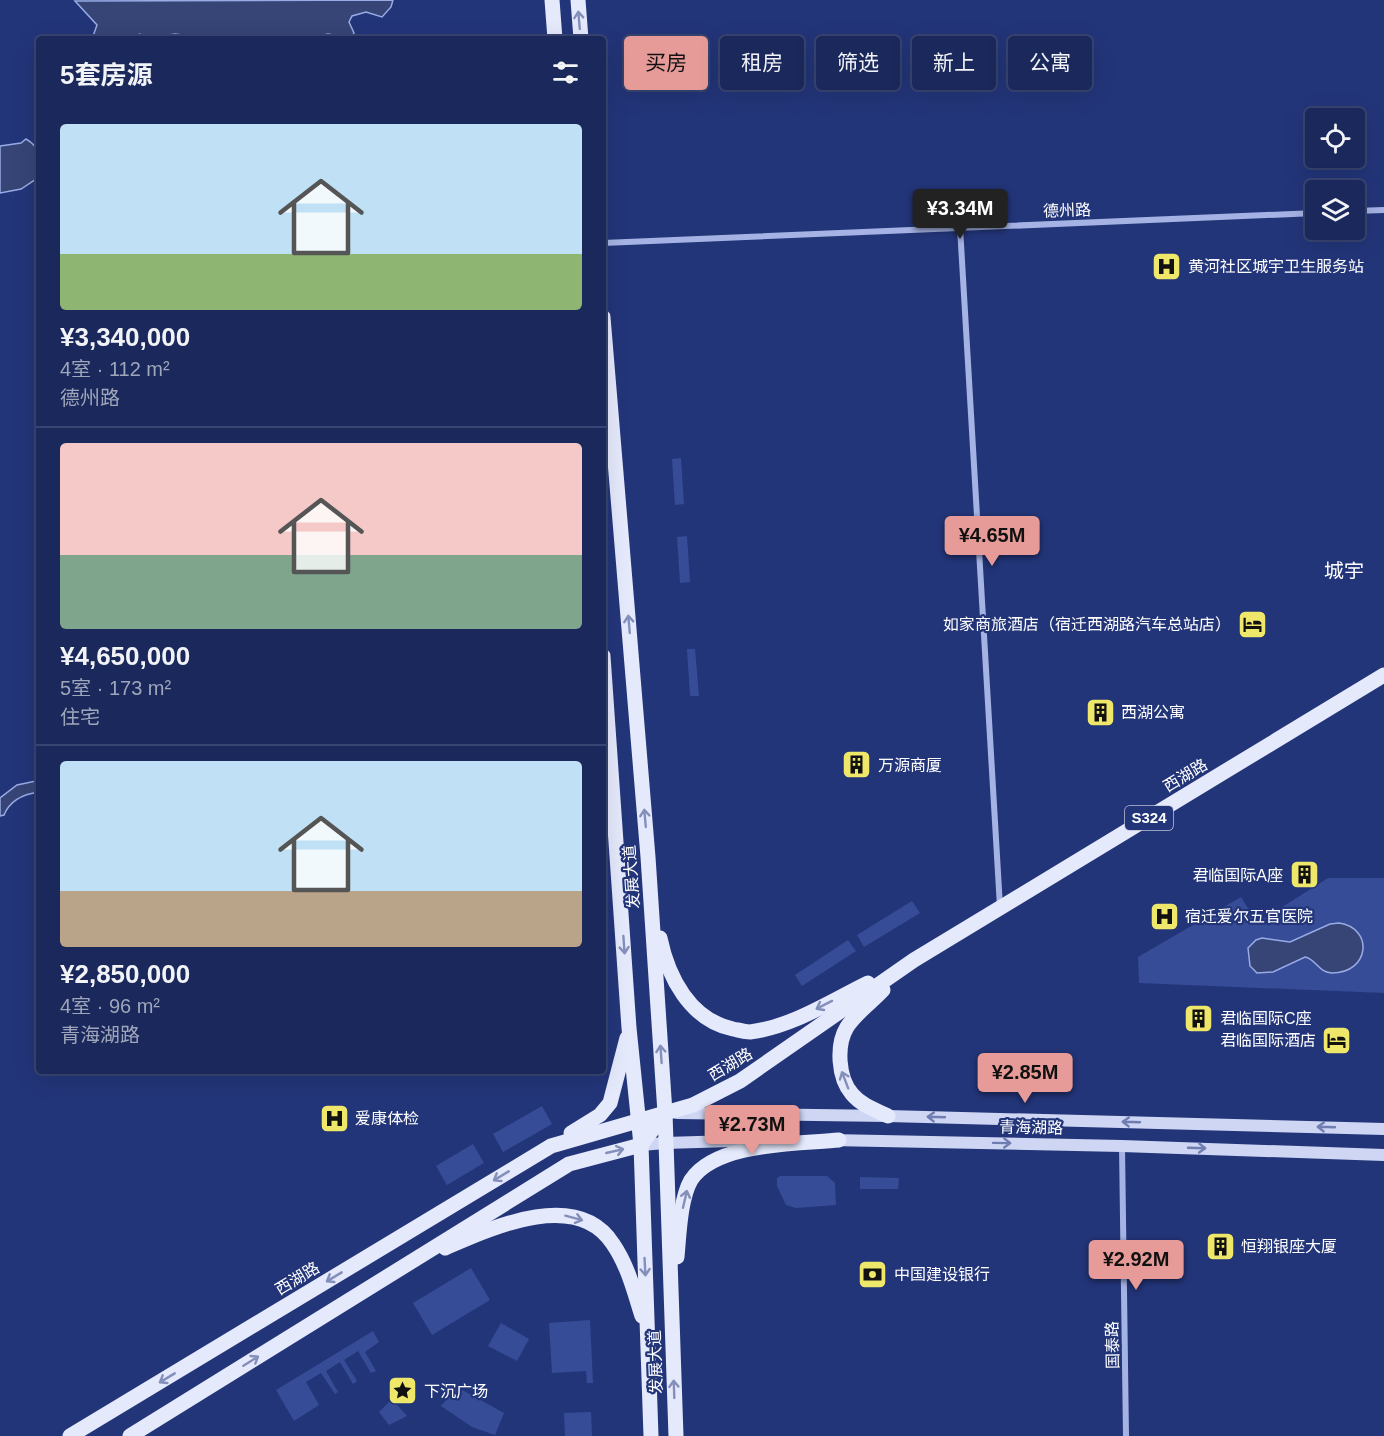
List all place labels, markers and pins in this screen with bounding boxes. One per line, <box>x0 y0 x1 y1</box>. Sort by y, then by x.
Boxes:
pin: ¥3.34M <box>911 189 1009 240</box>
hospital icon: 黄河社区城宇卫生服务站 <box>1151 250 1183 282</box>
place label: 黄河社区城宇卫生服务站 <box>1188 258 1364 275</box>
pin: ¥4.65M <box>943 516 1041 567</box>
hotel icon: 如家商旅酒店（宿迁西湖路汽车总站店） <box>1236 608 1268 640</box>
place label: 如家商旅酒店（宿迁西湖路汽车总站店） <box>943 616 1231 633</box>
building icon: 西湖公寓 <box>1084 696 1116 728</box>
place label: 西湖公寓 <box>1121 704 1185 721</box>
building icon: 万源商厦 <box>841 749 873 781</box>
place label: 万源商厦 <box>878 757 942 774</box>
building icon: 君临国际A座 <box>1288 859 1320 891</box>
place label: 君临国际A座 <box>1192 867 1283 884</box>
hospital icon: 宿迁爱尔五官医院 <box>1148 900 1180 932</box>
place label: 宿迁爱尔五官医院 <box>1185 908 1313 925</box>
building icon: 君临国际C座 <box>1183 1002 1215 1034</box>
place label: 君临国际C座 <box>1220 1010 1312 1027</box>
hotel icon: 君临国际酒店 <box>1321 1024 1353 1056</box>
place label: 君临国际酒店 <box>1220 1032 1316 1049</box>
pin: ¥2.85M <box>976 1053 1074 1104</box>
hospital icon: 爱康体检 <box>318 1102 350 1134</box>
pin: ¥2.73M <box>703 1105 801 1156</box>
place label: 爱康体检 <box>355 1110 419 1127</box>
building icon: 恒翔银座大厦 <box>1204 1230 1236 1262</box>
place label: 恒翔银座大厦 <box>1241 1238 1337 1255</box>
pin: ¥2.92M <box>1087 1240 1185 1291</box>
bank icon: 中国建设银行 <box>857 1258 889 1290</box>
place label: 中国建设银行 <box>894 1266 990 1283</box>
place icon: 下沉广场 <box>387 1375 419 1407</box>
place label: 下沉广场 <box>424 1383 488 1400</box>

